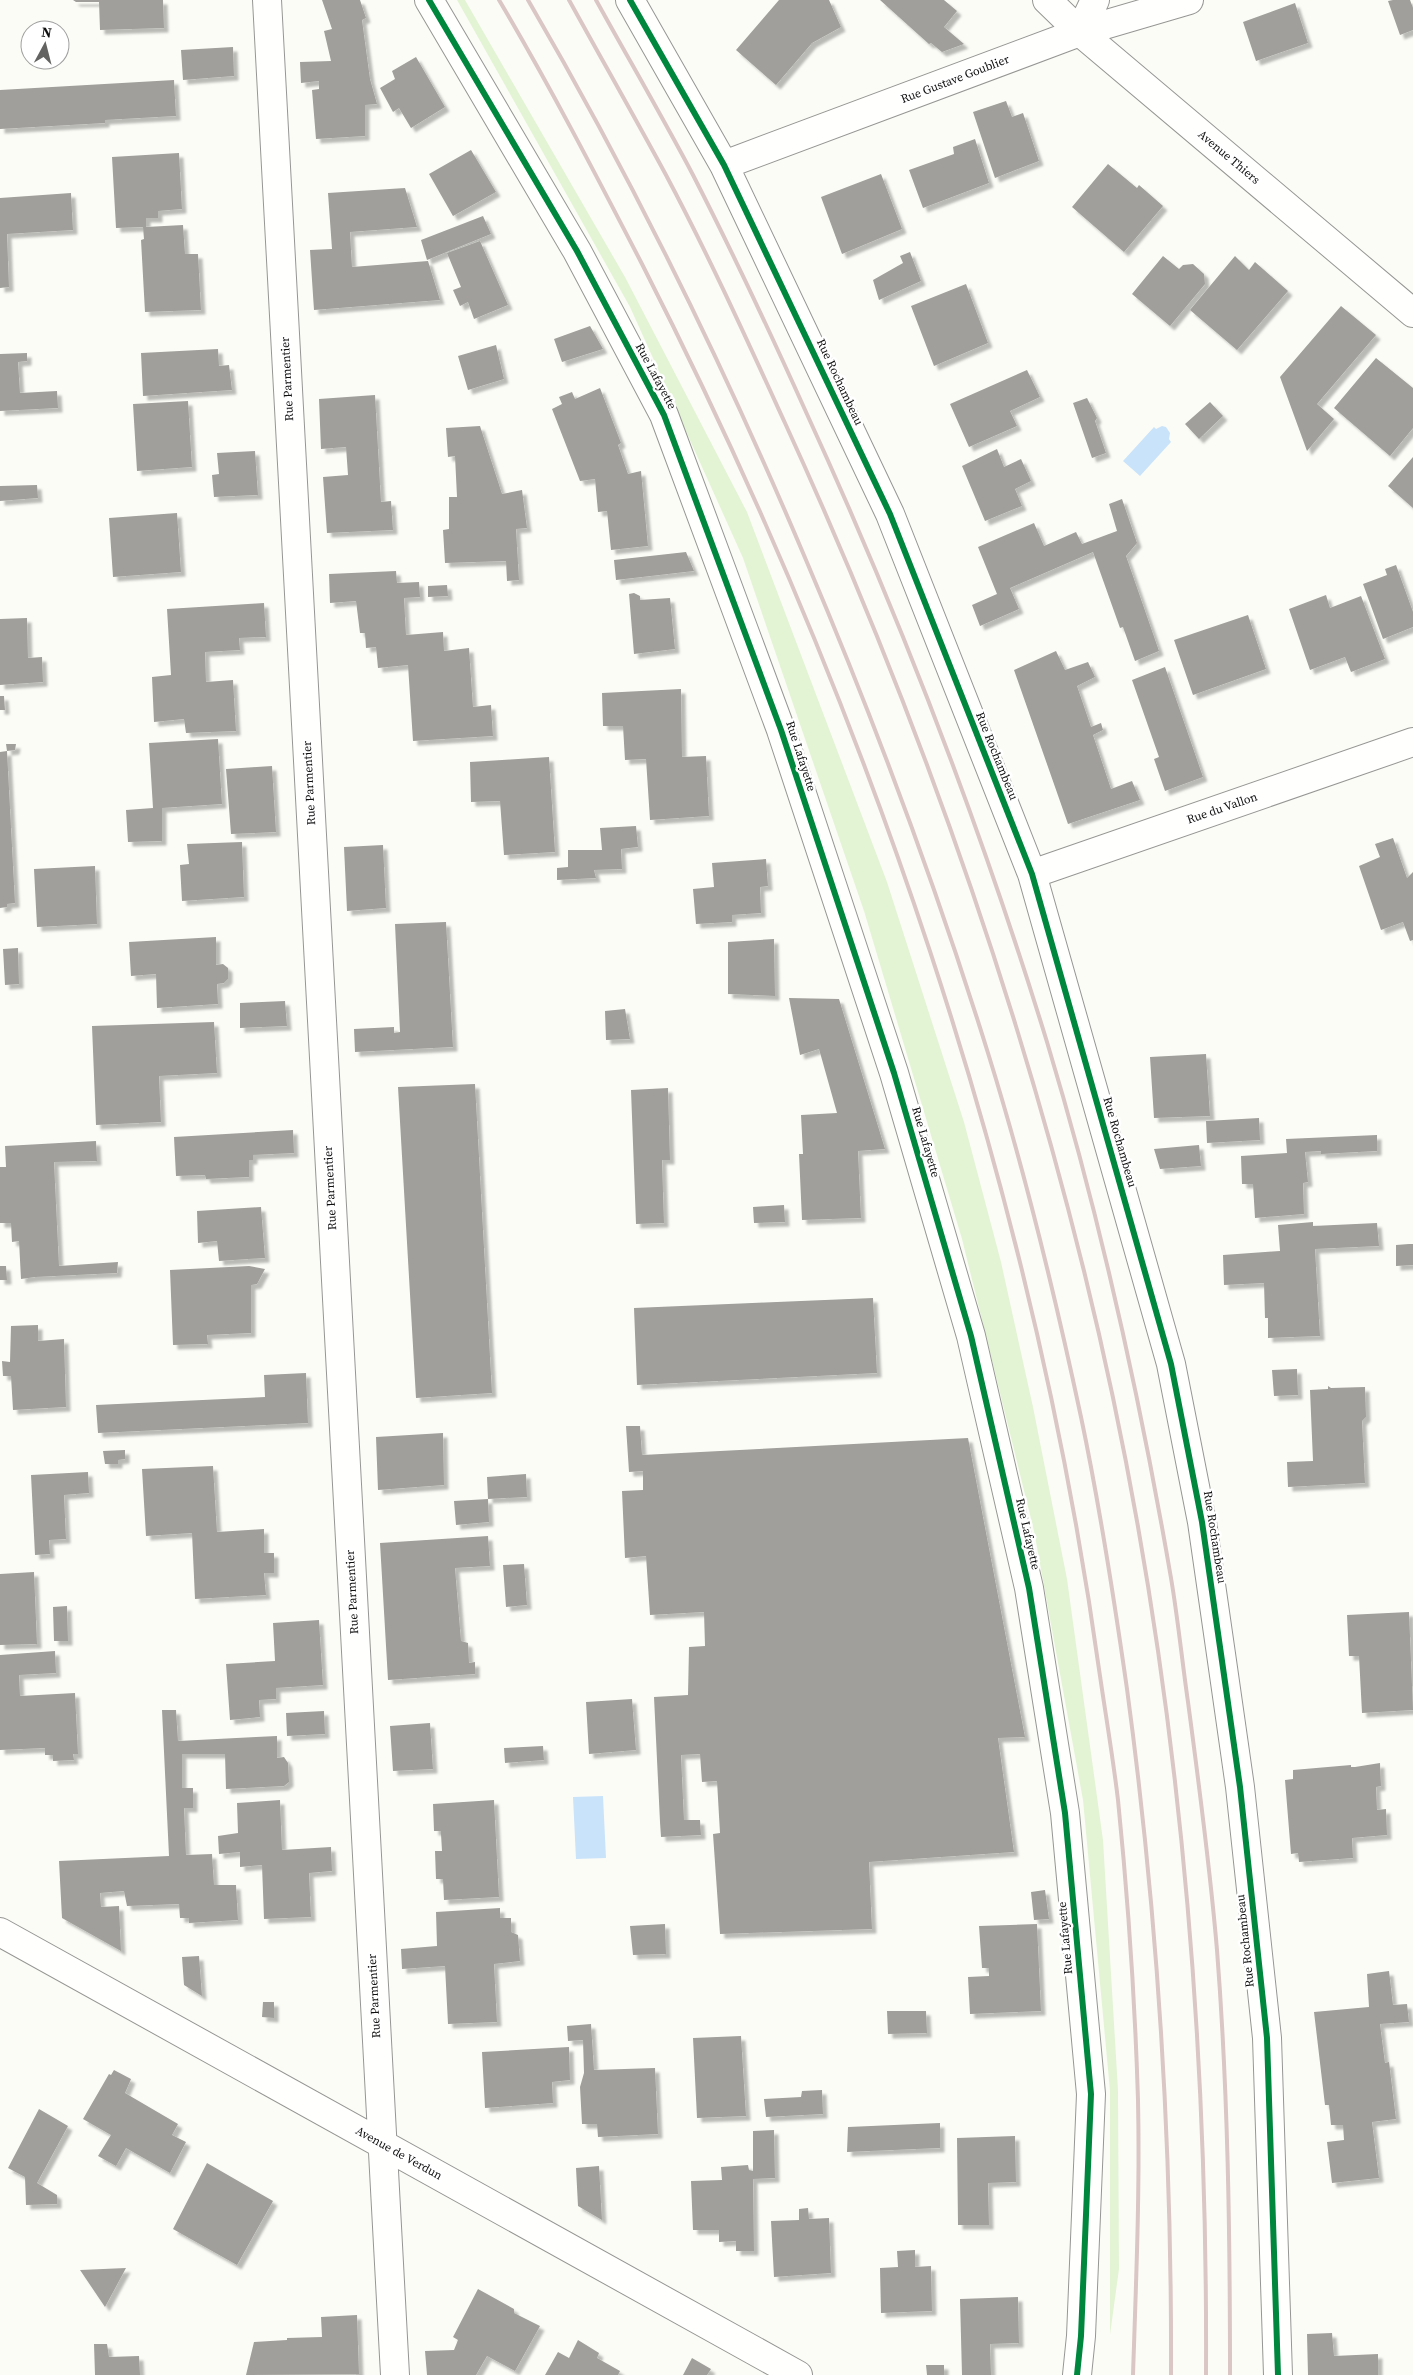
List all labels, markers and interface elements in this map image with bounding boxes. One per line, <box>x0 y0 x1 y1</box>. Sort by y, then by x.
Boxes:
north arrow <box>20 20 70 70</box>
text: N <box>40 22 53 43</box>
street label: Rue Gustave Goublier <box>898 51 1012 107</box>
street label: Avenue Thiers <box>1195 126 1263 188</box>
street label: Rue Parmentier <box>277 336 297 422</box>
street label: Rue Rochambeau <box>813 336 867 428</box>
street label: Rue Lafayette <box>632 340 680 412</box>
street label: Rue Rochambeau <box>972 710 1022 802</box>
street label: Rue Lafayette <box>782 719 820 793</box>
street label: Rue Parmentier <box>299 740 319 826</box>
street label: Rue du Vallon <box>1184 788 1260 828</box>
street label: Rue Rochambeau <box>1099 1095 1141 1189</box>
street label: Rue Lafayette <box>908 1105 944 1179</box>
street label: Rue Parmentier <box>320 1145 340 1231</box>
street label: Rue Rochambeau <box>1200 1490 1230 1584</box>
street label: Rue Lafayette <box>1012 1497 1044 1571</box>
street label: Rue Parmentier <box>342 1549 362 1635</box>
street label: Rue Rochambeau <box>1232 1894 1258 1988</box>
street label: Rue Lafayette <box>1054 1901 1076 1975</box>
street label: Rue Parmentier <box>364 1953 384 2039</box>
street label: Avenue de Verdun <box>353 2123 445 2183</box>

